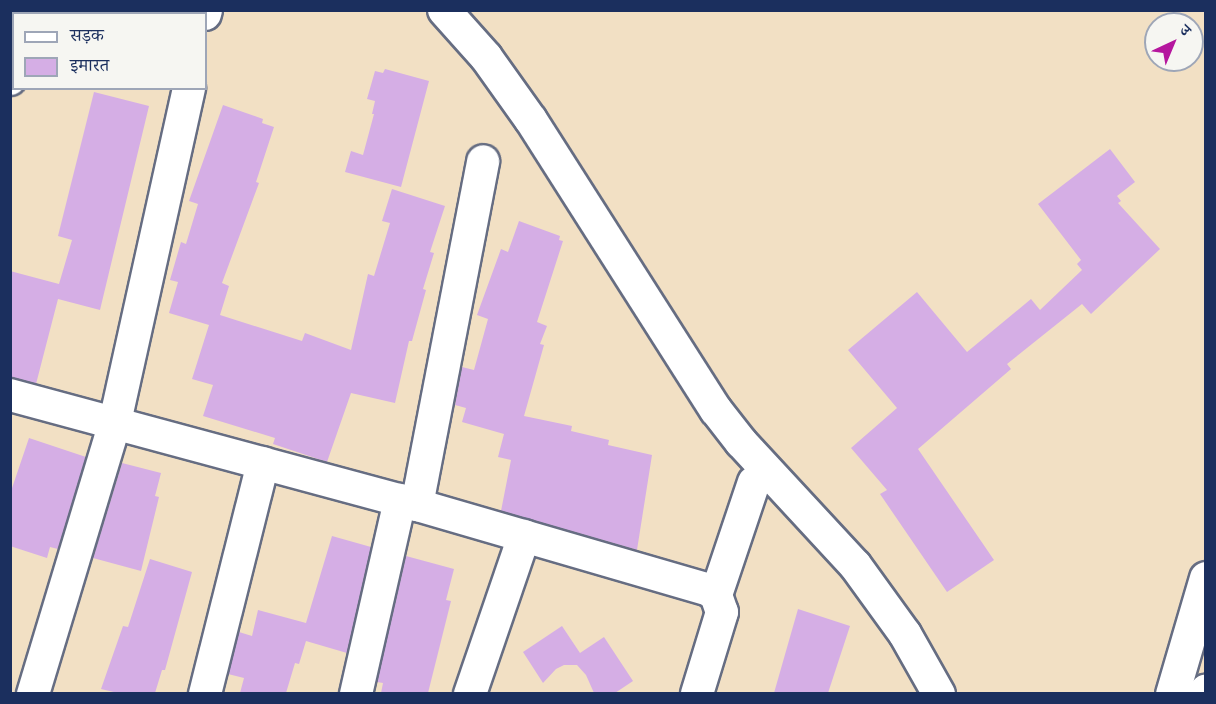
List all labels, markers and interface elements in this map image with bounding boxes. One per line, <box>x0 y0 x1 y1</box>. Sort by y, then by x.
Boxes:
legend <box>12 12 207 90</box>
north arrow <box>1144 12 1204 72</box>
text: उ <box>1175 20 1196 41</box>
text: सड़क <box>70 23 104 47</box>
text: इमारत <box>70 53 109 77</box>

